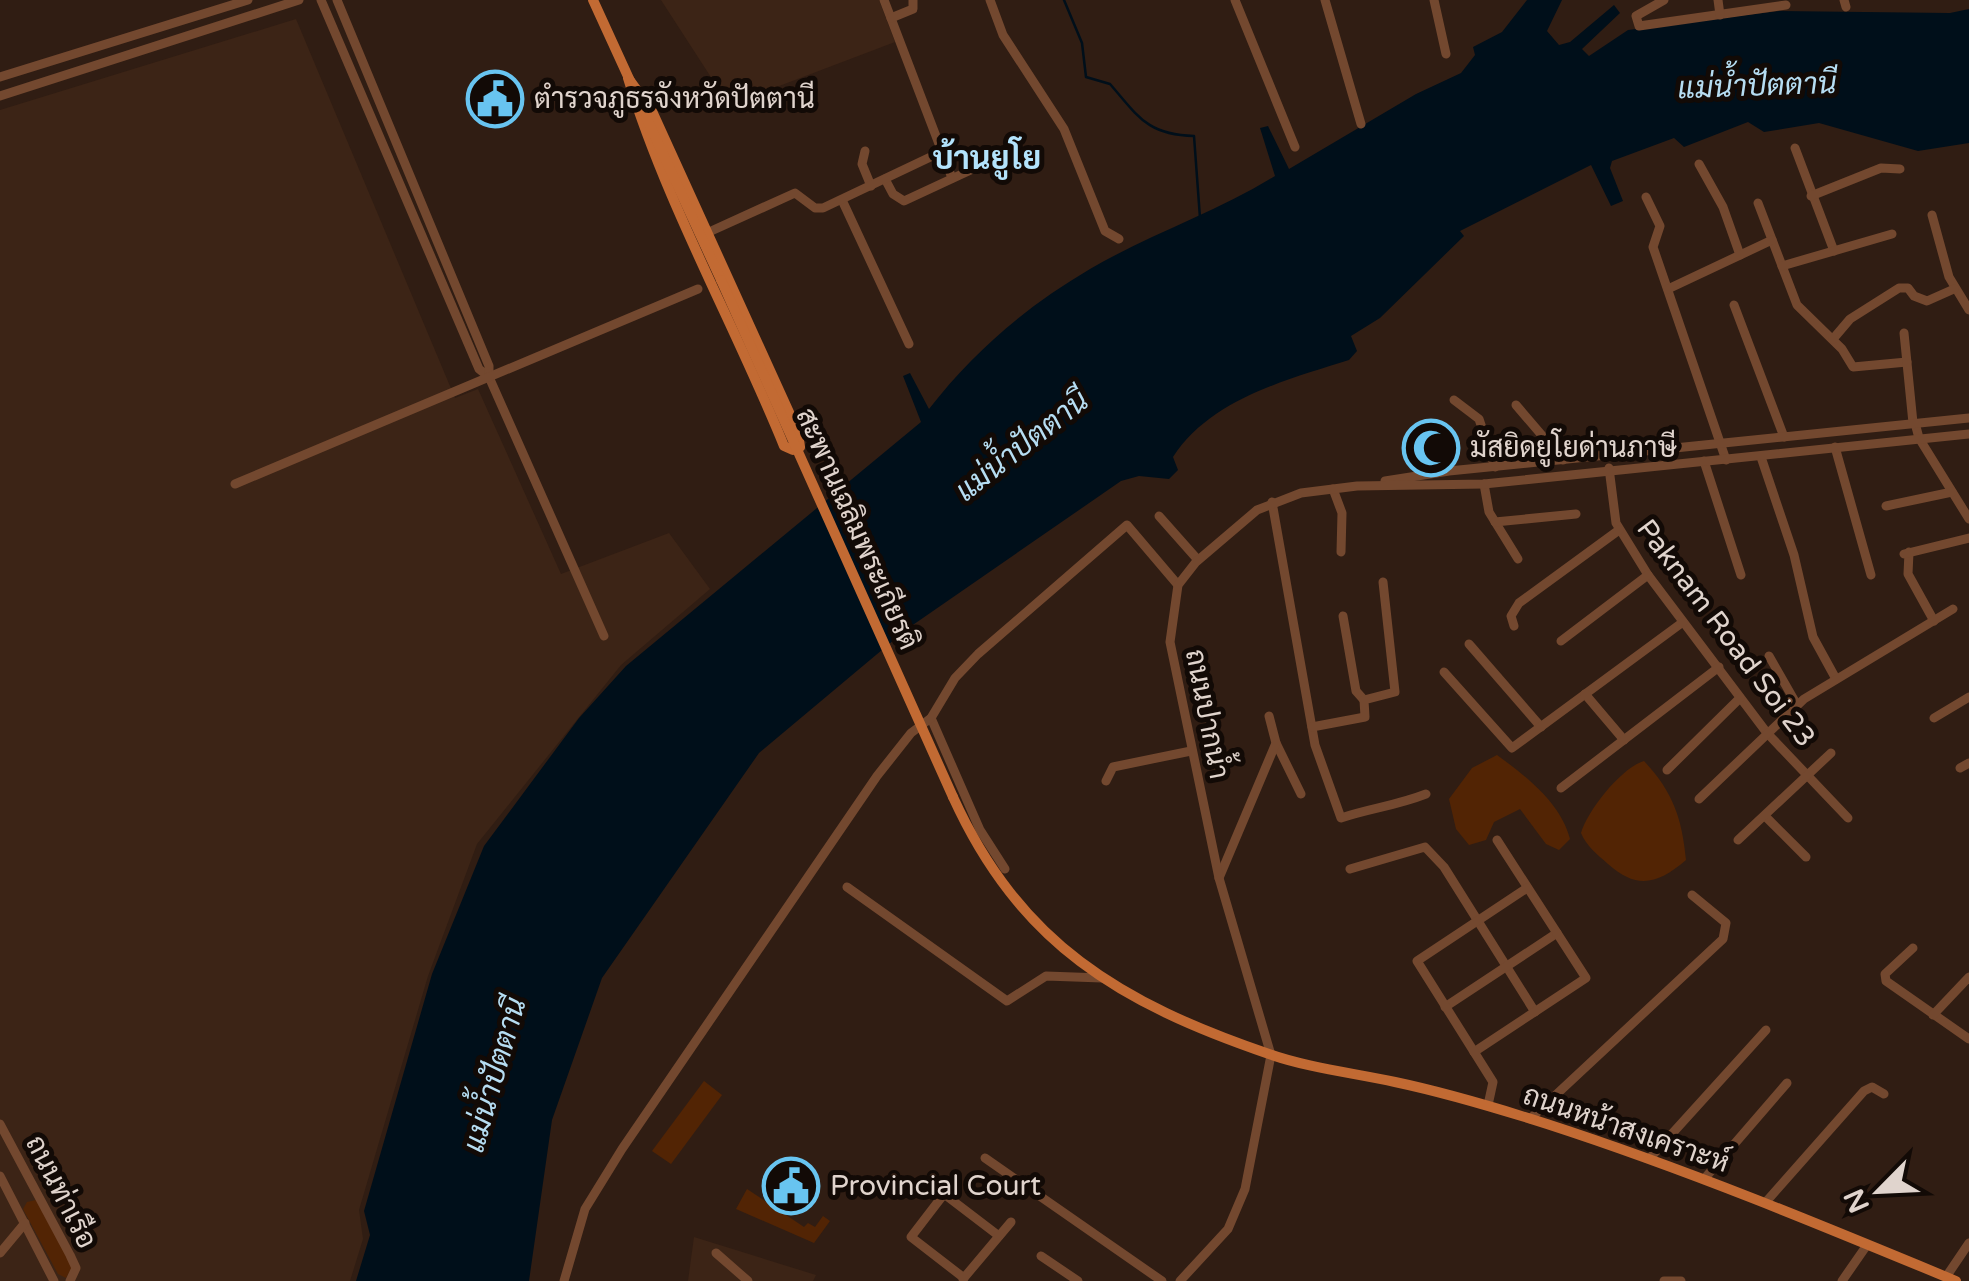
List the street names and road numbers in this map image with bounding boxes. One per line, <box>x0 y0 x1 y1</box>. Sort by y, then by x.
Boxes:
street label: สะพานเฉลิมพระเกียรติ <box>788 402 927 655</box>
street label: Paknam Road Soi 23 <box>1629 512 1823 754</box>
street label: ถนนปากน้ำ <box>1178 645 1244 782</box>
street label: ถนนหน้าสงเคราะห์ <box>1519 1075 1734 1180</box>
street label: ถนนท่าเรือ <box>18 1129 106 1254</box>

